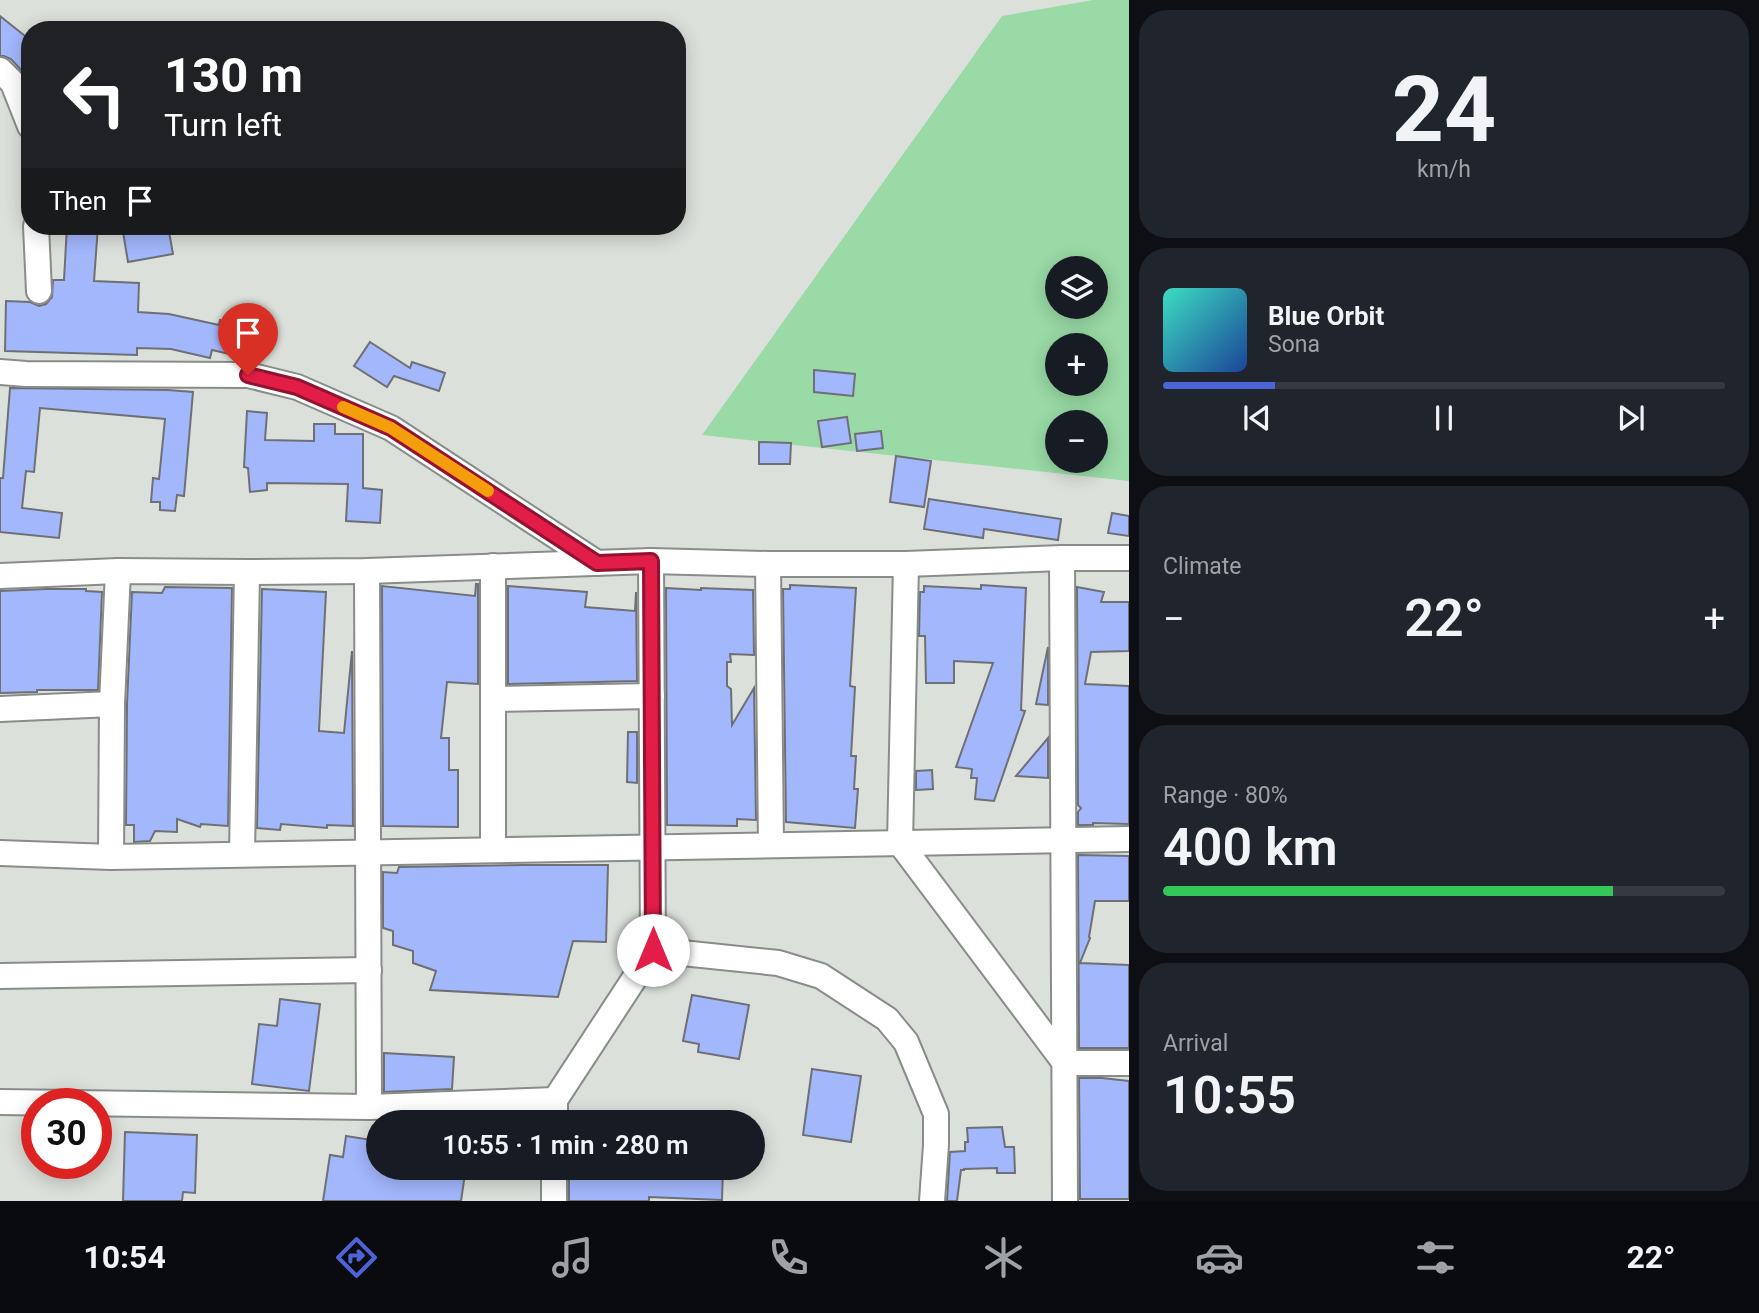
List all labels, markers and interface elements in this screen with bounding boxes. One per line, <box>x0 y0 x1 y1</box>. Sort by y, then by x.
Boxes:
text: 130 m <box>164 47 303 104</box>
icon: left <box>49 49 140 140</box>
text: 24 <box>1392 57 1496 163</box>
text: Turn left <box>164 106 282 144</box>
text: km/h <box>1417 156 1471 183</box>
icon: arrive <box>121 182 159 220</box>
text: Then <box>49 186 107 216</box>
map controls <box>1045 256 1108 473</box>
button: layers <box>1045 256 1108 319</box>
text: Blue Orbit <box>1268 301 1384 331</box>
pin <box>218 303 278 375</box>
icon: arrive <box>229 314 267 352</box>
text: Sona <box>1268 331 1320 358</box>
button: + <box>1045 333 1108 396</box>
icon: previous <box>1238 399 1276 437</box>
icon: pause <box>1425 399 1463 437</box>
icon: next <box>1612 399 1650 437</box>
button: − <box>1045 410 1108 473</box>
text: Climate <box>1163 553 1242 580</box>
text: 22° <box>1404 588 1484 649</box>
text: − <box>1163 597 1185 641</box>
text: + <box>1703 597 1725 641</box>
text: Range · 80% <box>1163 782 1288 809</box>
text: 400 km <box>1163 817 1338 878</box>
position arrow <box>616 913 690 987</box>
text: Arrival <box>1163 1030 1228 1057</box>
text: 10:55 <box>1163 1065 1296 1126</box>
speed limit sign: 30 <box>21 1088 112 1179</box>
text: 10:55 · 1 min · 280 m <box>442 1130 689 1160</box>
icon: directions <box>332 1233 381 1282</box>
icon: music <box>548 1233 597 1282</box>
icon: phone <box>764 1233 813 1282</box>
icon: climate <box>979 1233 1028 1282</box>
icon: car <box>1195 1233 1244 1282</box>
icon: filters <box>1411 1233 1460 1282</box>
text: 10:54 <box>83 1238 166 1276</box>
text: 22° <box>1626 1238 1676 1276</box>

